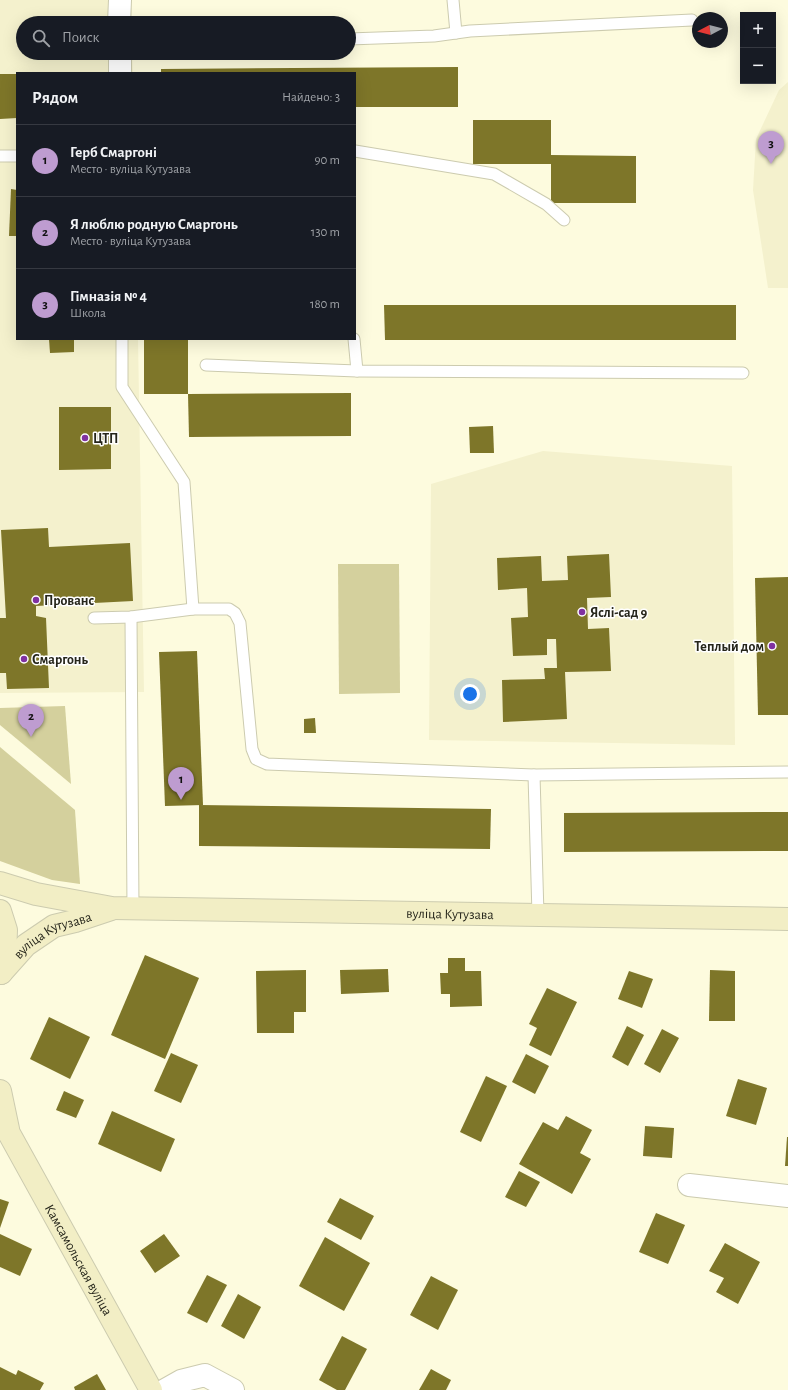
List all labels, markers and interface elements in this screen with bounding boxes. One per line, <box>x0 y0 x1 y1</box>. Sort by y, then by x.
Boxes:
north arrow <box>692 12 728 48</box>
map controls <box>740 12 776 84</box>
button: + <box>740 12 776 48</box>
search box <box>16 16 356 60</box>
icon: search <box>30 27 52 49</box>
text: Поиск <box>62 30 100 45</box>
button: − <box>740 48 776 84</box>
text: Рядом <box>32 89 78 106</box>
text: Найдено: 3 <box>282 91 340 104</box>
pin: 3 <box>758 131 784 164</box>
text: Герб Смаргоні <box>70 145 157 160</box>
text: 1 <box>43 154 47 167</box>
text: 90 m <box>314 154 340 167</box>
text: Место · вуліца Кутузава <box>70 163 191 176</box>
text: Я люблю родную Смаргонь <box>70 217 238 232</box>
text: 2 <box>42 226 48 239</box>
text: 130 m <box>311 226 340 239</box>
text: Место · вуліца Кутузава <box>70 235 191 248</box>
text: Гімназія № 4 <box>70 289 147 304</box>
text: 3 <box>42 298 48 311</box>
text: 180 m <box>310 298 340 311</box>
text: Школа <box>70 307 106 320</box>
place label: ЦТП <box>93 432 119 446</box>
marker: ЦТП <box>80 433 90 443</box>
place label: Прованс <box>44 594 94 608</box>
marker: Прованс <box>31 595 41 605</box>
place label: Яслі-сад 9 <box>590 606 647 620</box>
marker: Яслі-сад 9 <box>577 607 587 617</box>
place label: Теплый дом <box>694 640 764 654</box>
marker: Теплый дом <box>767 641 777 651</box>
place label: Смаргонь <box>32 653 88 667</box>
marker: Смаргонь <box>19 654 29 664</box>
your location <box>460 684 480 704</box>
pin: 2 <box>18 704 44 737</box>
pin: 1 <box>168 767 194 800</box>
street label: вуліца Кутузава <box>406 907 495 922</box>
street label: вуліца Кутузава <box>11 910 94 962</box>
street label: Камсамольская вуліца <box>42 1202 115 1319</box>

